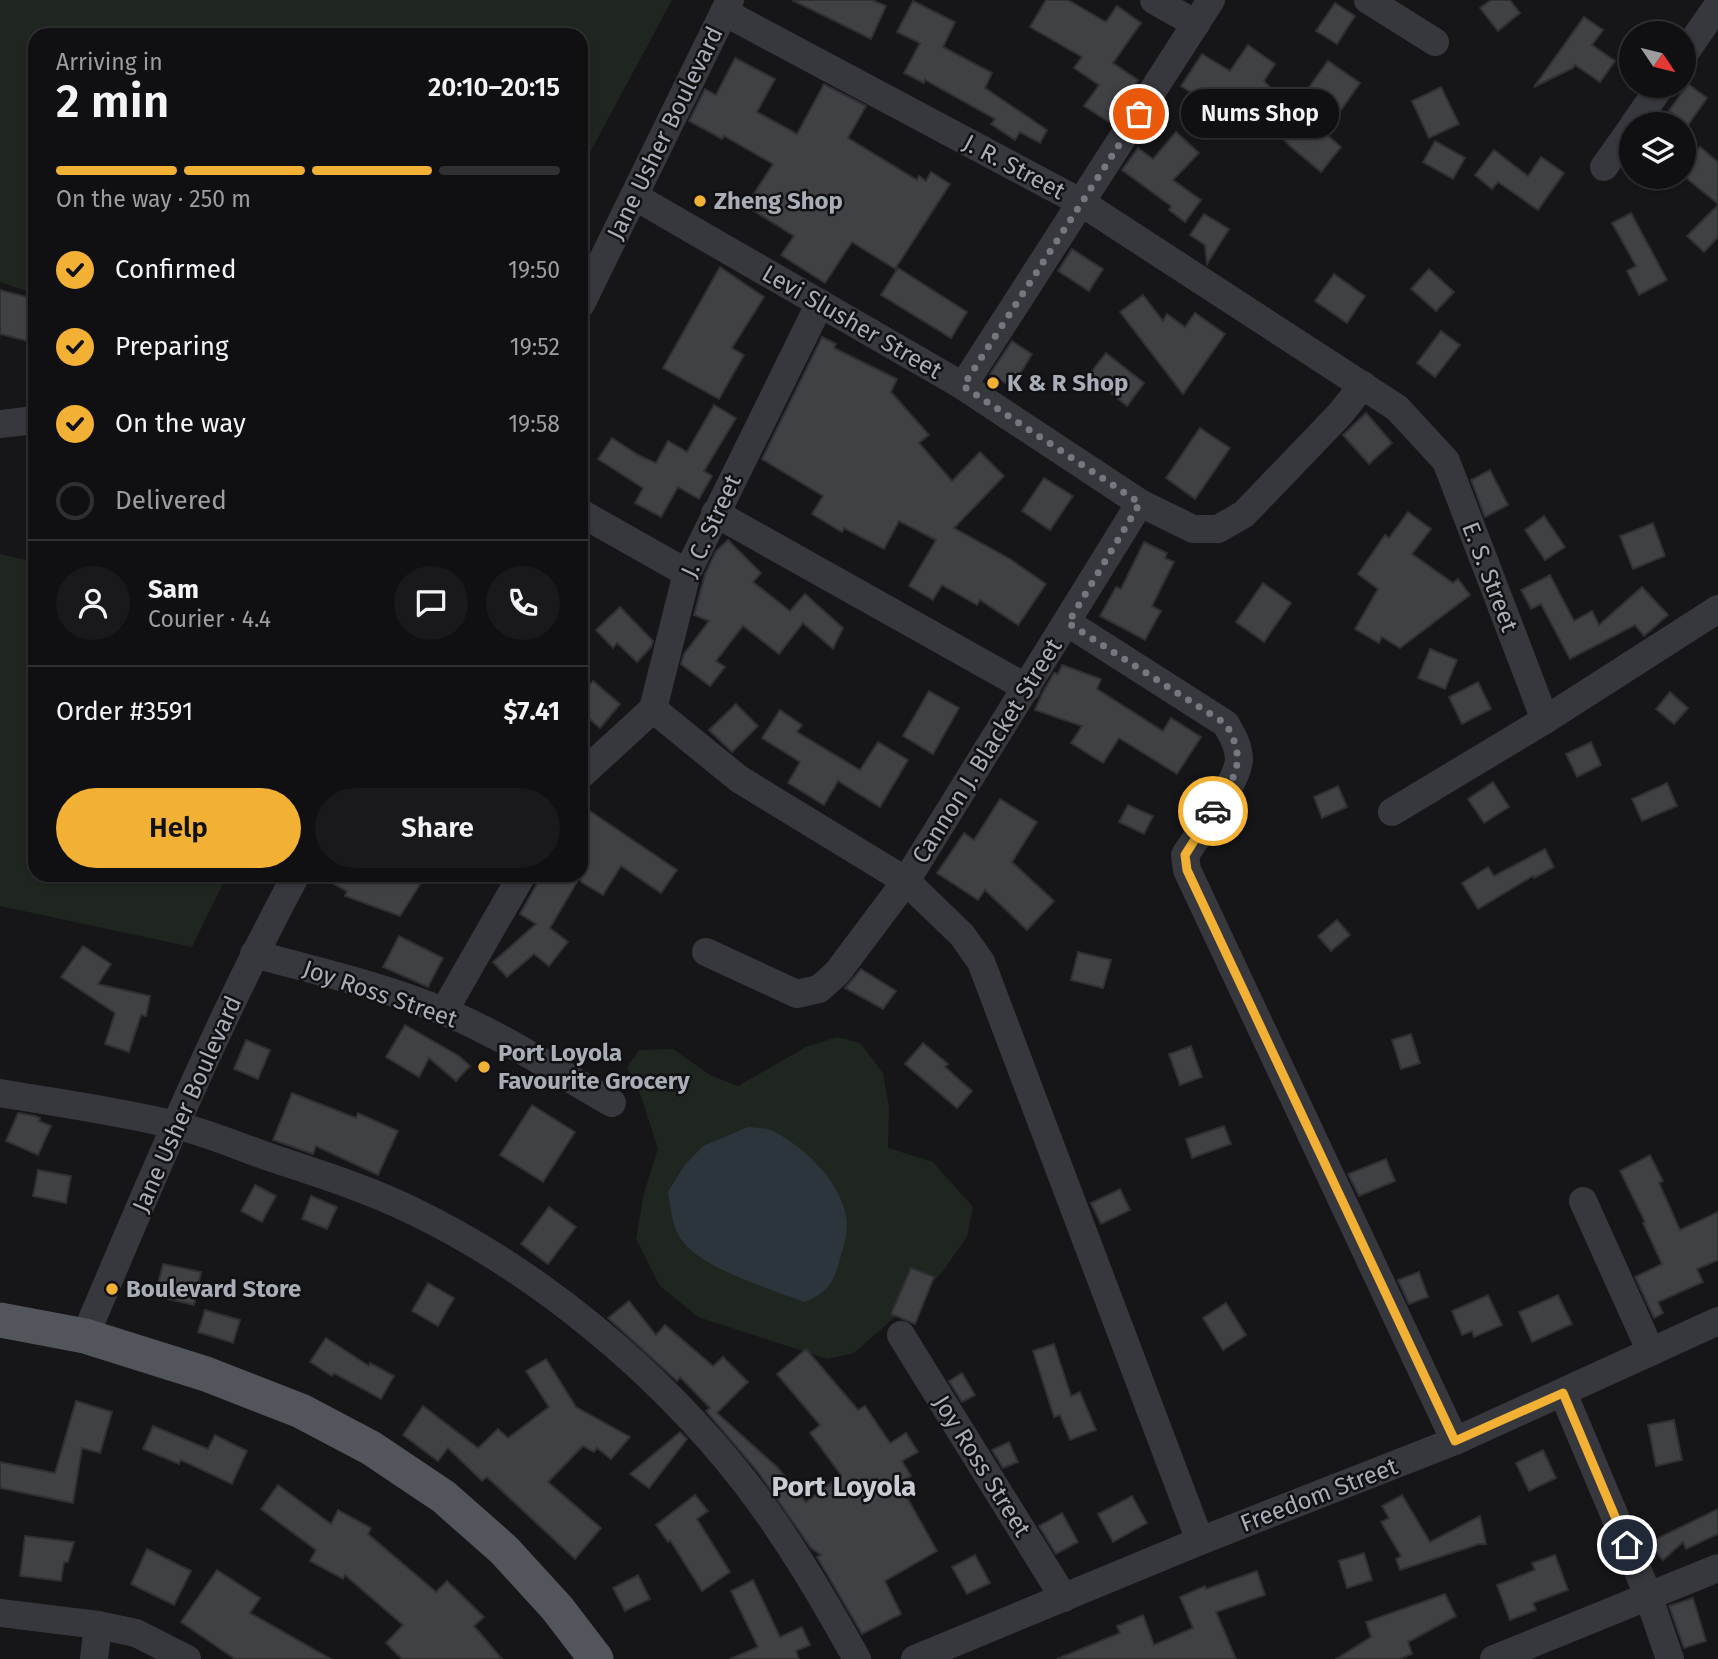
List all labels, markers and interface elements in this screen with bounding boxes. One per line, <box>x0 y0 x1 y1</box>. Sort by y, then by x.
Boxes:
north arrow <box>1619 21 1696 98</box>
map controls <box>1619 21 1696 189</box>
street label: Jane Usher Boulevard <box>601 22 729 244</box>
text: Arriving in <box>56 48 163 76</box>
text: 20:10–20:15 <box>428 72 560 103</box>
text: 2 min <box>56 74 169 129</box>
pin <box>1109 84 1169 144</box>
callout: Nums Shop <box>1181 90 1338 138</box>
icon: bag <box>1120 95 1158 133</box>
text: Nums Shop <box>1201 99 1319 127</box>
button: layers <box>1619 112 1696 189</box>
street label: J. R. Street <box>958 129 1070 206</box>
text: On the way · 250 m <box>56 185 251 213</box>
place label: Zheng Shop <box>714 187 843 215</box>
marker: Zheng Shop <box>692 193 708 209</box>
icon: check <box>56 251 94 289</box>
text: Confirmed <box>115 254 236 285</box>
text: 19:50 <box>508 256 560 284</box>
street label: Levi Slusher Street <box>757 259 947 385</box>
icon: check <box>56 328 94 366</box>
text: Preparing <box>115 331 228 362</box>
text: 19:52 <box>510 333 560 361</box>
place label: K & R Shop <box>1007 369 1128 397</box>
marker: K & R Shop <box>985 375 1001 391</box>
icon: check <box>56 405 94 443</box>
text: On the way <box>115 408 246 439</box>
text: 19:58 <box>508 410 560 438</box>
street label: J. C. Street <box>675 470 747 582</box>
text: Delivered <box>115 485 227 516</box>
street label: E. S. Street <box>1456 518 1524 636</box>
button: person <box>56 566 130 640</box>
button: chat <box>394 566 468 640</box>
button: phone <box>486 566 560 640</box>
text: Sam <box>148 574 199 605</box>
text: Courier · 4.4 <box>148 605 271 633</box>
street label: Cannon J. Blacket Street <box>906 633 1068 868</box>
text: Order #3591 <box>56 696 193 727</box>
text: $7.41 <box>504 696 560 727</box>
courier <box>1178 776 1248 846</box>
button: Help <box>56 788 301 868</box>
button: Share <box>315 788 560 868</box>
icon: car <box>1194 792 1232 830</box>
street label: Joy Ross Street <box>299 955 461 1034</box>
street label: Jane Usher Boulevard <box>127 992 247 1216</box>
place label: Port Loyola Favourite Grocery <box>498 1039 690 1095</box>
marker: Port Loyola Favourite Grocery <box>476 1059 492 1075</box>
place label: Boulevard Store <box>126 1275 301 1303</box>
marker: Boulevard Store <box>104 1281 120 1297</box>
street label: Joy Ross Street <box>927 1390 1037 1542</box>
street label: Freedom Street <box>1236 1452 1402 1538</box>
district label: Port Loyola <box>772 1470 916 1503</box>
pin <box>1597 1515 1657 1575</box>
icon: home <box>1608 1526 1646 1564</box>

